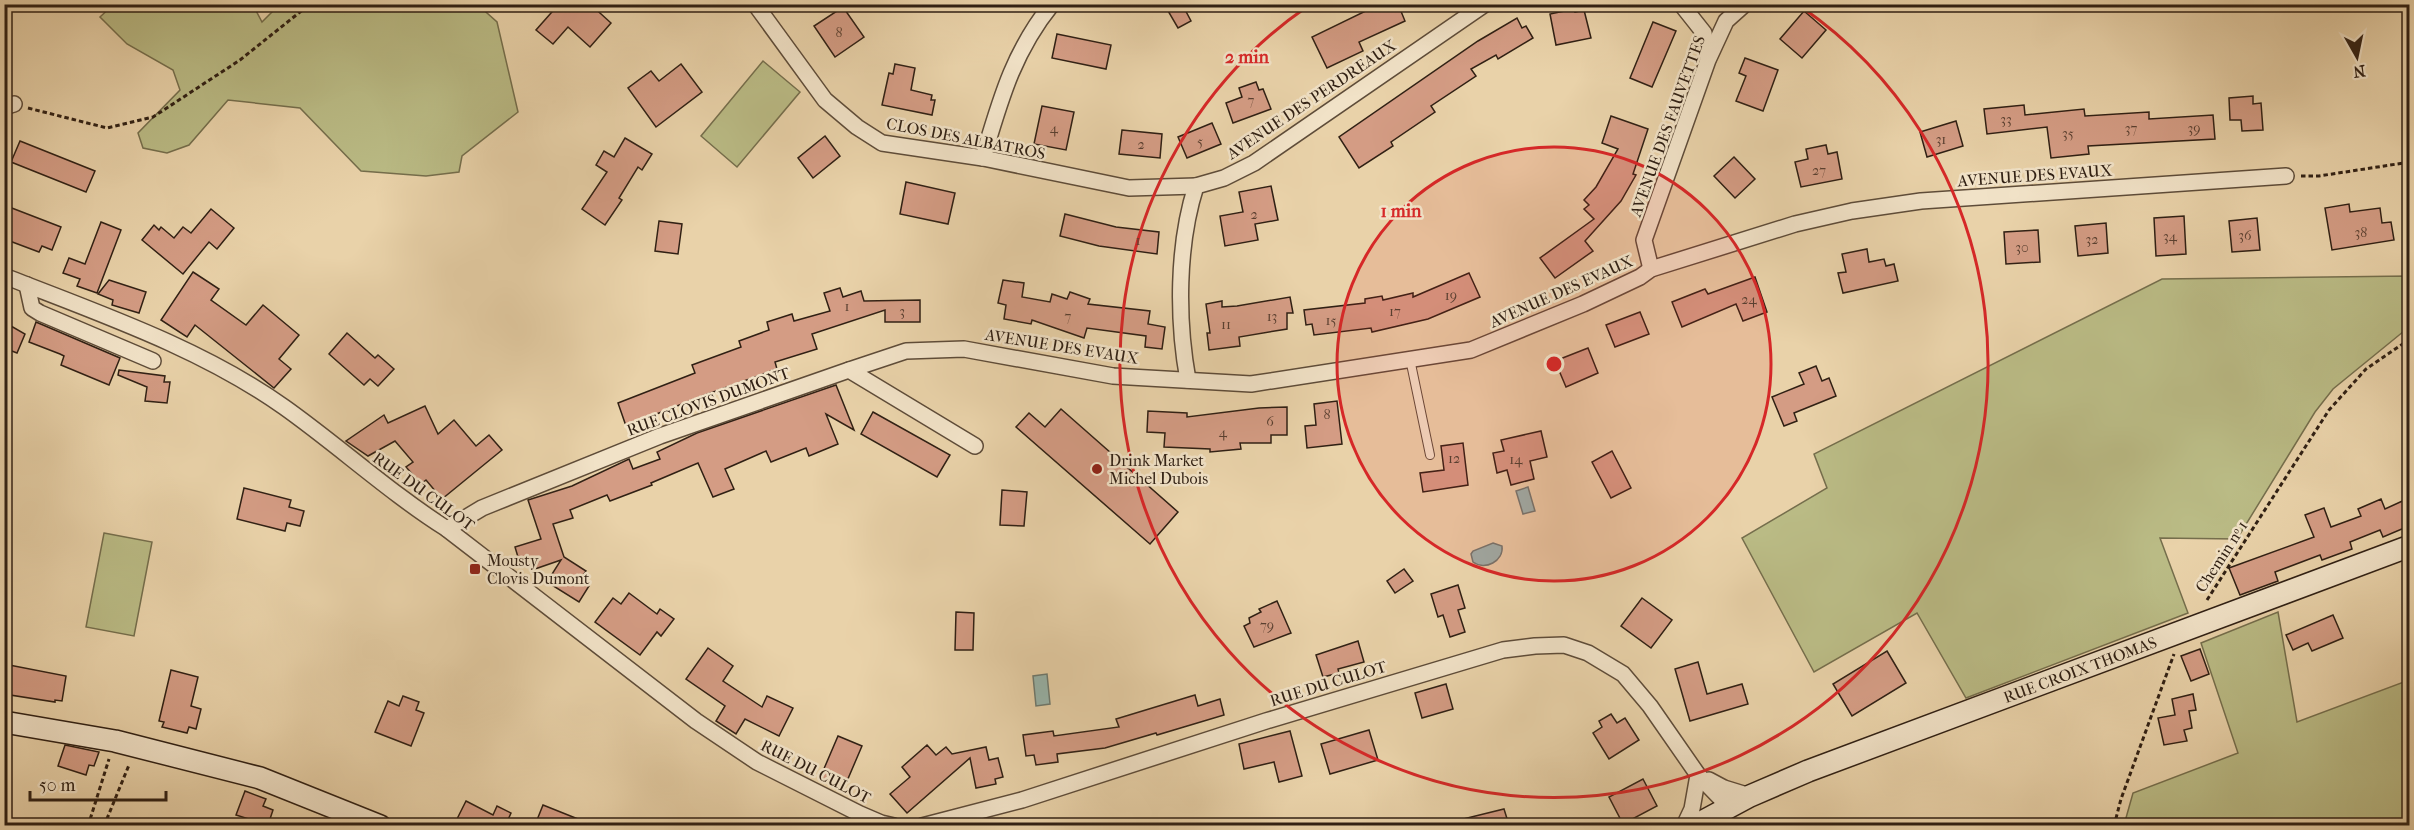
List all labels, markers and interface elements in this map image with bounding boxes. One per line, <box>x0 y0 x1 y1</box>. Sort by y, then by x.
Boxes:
house number: 8 <box>835 24 843 41</box>
north arrow <box>2327 27 2387 87</box>
street label: AVENUE DES FAUVETTES <box>1625 33 1709 220</box>
street label: AVENUE DES PERDREAUX <box>1222 35 1400 164</box>
text: 2 min <box>1225 47 1269 68</box>
text: N <box>2351 61 2367 82</box>
house number: 7 <box>1248 92 1255 109</box>
house number: 33 <box>2000 111 2012 128</box>
street label: CLOS DES ALBATROS <box>885 114 1047 163</box>
house number: 4 <box>1050 120 1059 137</box>
house number: 37 <box>2125 120 2137 137</box>
house number: 39 <box>2187 120 2201 137</box>
house number: 35 <box>2062 125 2074 142</box>
house number: 31 <box>1936 131 1946 148</box>
house number: 5 <box>1197 133 1203 150</box>
house number: 2 <box>1137 136 1145 153</box>
street label: AVENUE DES EVAUX <box>1956 161 2114 190</box>
house number: 27 <box>1812 162 1826 179</box>
text: 1 min <box>1380 201 1422 222</box>
house number: 2 <box>1250 206 1258 223</box>
house number: 38 <box>2355 224 2367 241</box>
house number: 36 <box>2238 227 2252 244</box>
house number: 34 <box>2163 228 2178 245</box>
house number: 32 <box>2086 231 2098 248</box>
house number: 1 <box>1136 232 1141 249</box>
house number: 30 <box>2015 239 2029 256</box>
street label: AVENUE DES EVAUX <box>1486 251 1636 332</box>
house number: 19 <box>1445 287 1457 304</box>
house number: 24 <box>1741 291 1757 308</box>
house number: 1 <box>845 298 850 315</box>
house number: 3 <box>899 303 905 320</box>
house number: 17 <box>1389 303 1401 320</box>
house number: 7 <box>1065 308 1072 325</box>
house number: 13 <box>1267 308 1277 325</box>
house number: 15 <box>1326 312 1337 329</box>
house number: 11 <box>1221 316 1231 333</box>
street label: AVENUE DES EVAUX <box>983 325 1140 368</box>
centre of rings <box>1544 354 1564 374</box>
street label: RUE CLOVIS DUMONT <box>624 363 792 440</box>
house number: 8 <box>1323 406 1331 423</box>
house number: 6 <box>1266 413 1274 430</box>
house number: 4 <box>1219 424 1228 441</box>
street label: RUE DU CULOT <box>369 448 478 535</box>
house number: 12 <box>1448 450 1460 467</box>
place label: Drink Market Michel Dubois <box>1109 451 1208 488</box>
house number: 14 <box>1509 451 1523 468</box>
marker: Drink Market Michel Dubois <box>1090 462 1104 476</box>
street label: Chemin nᵒ 1 <box>2191 517 2252 596</box>
place label: Mousty Clovis Dumont <box>487 551 590 588</box>
marker: Mousty Clovis Dumont <box>468 562 482 576</box>
house number: 79 <box>1260 617 1274 634</box>
street label: RUE CROIX THOMAS <box>2001 633 2159 707</box>
street label: RUE DU CULOT <box>1268 657 1389 710</box>
street label: RUE DU CULOT <box>758 736 874 807</box>
scale bar <box>30 764 166 802</box>
text: 50 m <box>39 775 76 796</box>

